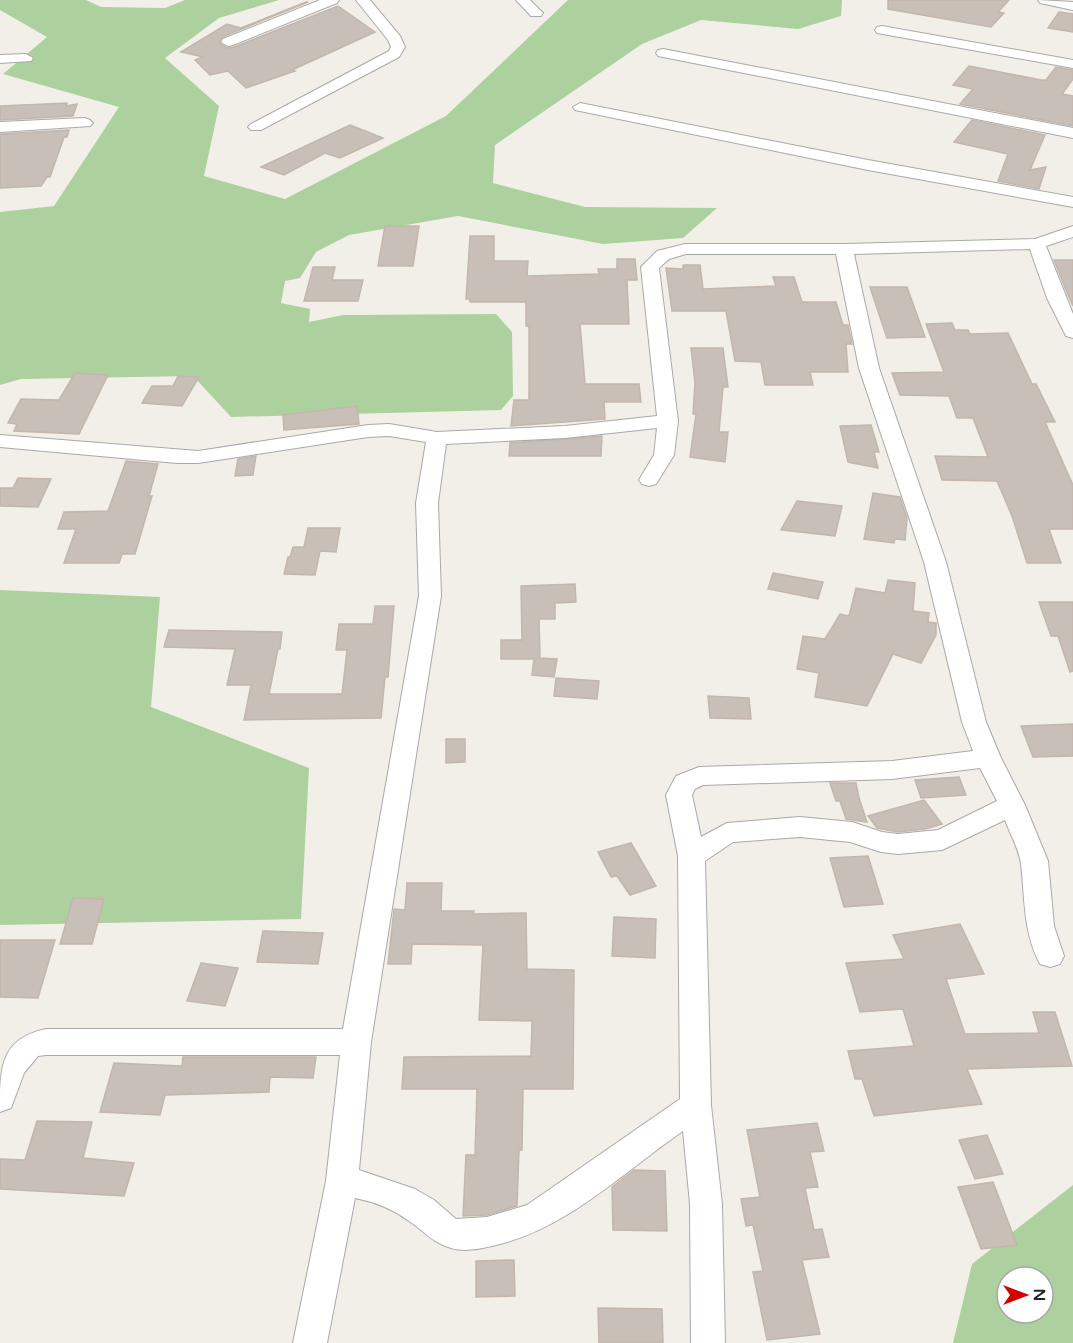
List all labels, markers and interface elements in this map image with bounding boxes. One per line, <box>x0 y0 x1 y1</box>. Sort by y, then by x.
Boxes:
north arrow <box>995 1265 1055 1325</box>
text: N <box>1029 1289 1049 1301</box>

